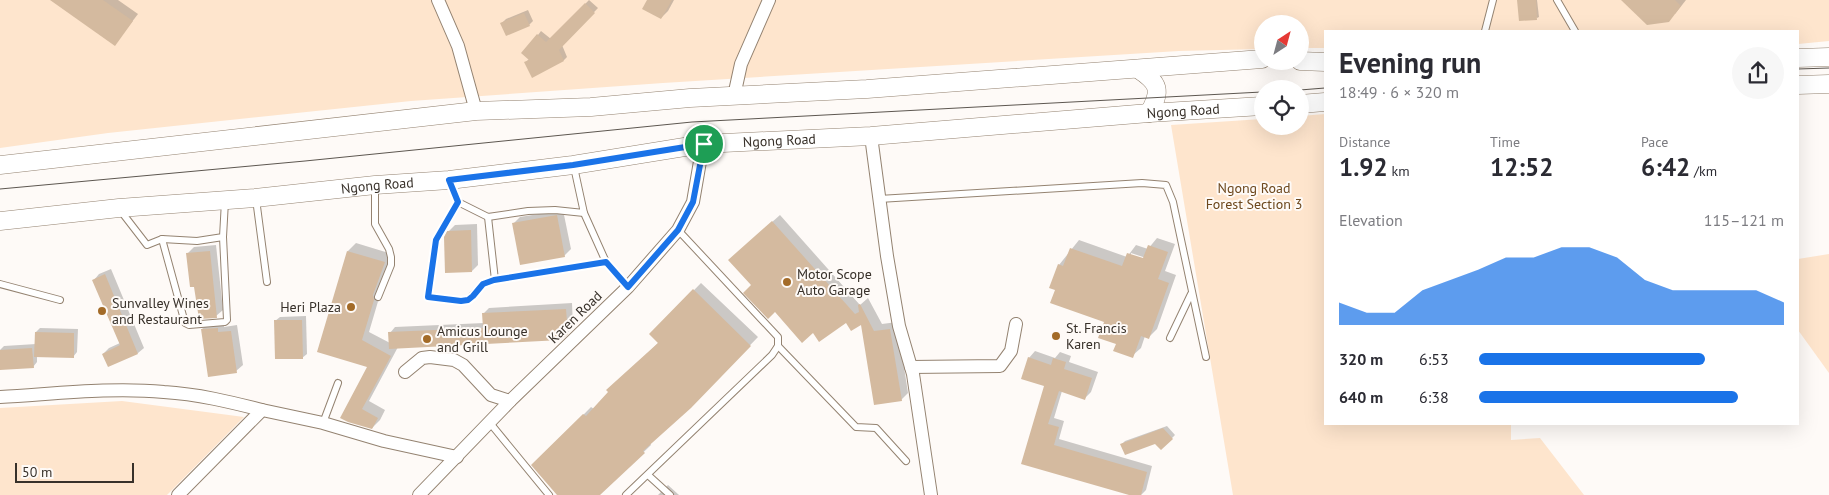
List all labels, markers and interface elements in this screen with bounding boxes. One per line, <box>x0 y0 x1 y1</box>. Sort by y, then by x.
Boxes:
north arrow <box>1254 15 1309 70</box>
map controls <box>1254 15 1309 135</box>
text: Evening run <box>1339 44 1481 81</box>
button: share <box>1732 47 1784 99</box>
button: locate <box>1254 80 1309 135</box>
text: 18:49 · 6 × 320 m <box>1339 82 1459 102</box>
street label: Ngong Road <box>1146 100 1220 122</box>
pin <box>683 123 725 165</box>
icon: arrive <box>690 130 718 158</box>
street label: Ngong Road <box>742 130 816 151</box>
text: Distance <box>1339 133 1390 151</box>
text: Time <box>1490 133 1520 151</box>
text: Pace <box>1641 133 1668 151</box>
text: 1.92 <box>1339 151 1388 183</box>
text: 12:52 <box>1490 151 1553 183</box>
text: 6:42 <box>1641 151 1690 183</box>
text: km <box>1388 162 1410 180</box>
text: /km <box>1690 162 1717 180</box>
street label: Ngong Road <box>340 173 414 198</box>
park label: Ngong Road Forest Section 3 <box>1206 179 1302 213</box>
text: Elevation <box>1339 210 1403 230</box>
text: 115–121 m <box>1704 210 1784 230</box>
place label: Motor Scope Auto Garage <box>797 265 872 299</box>
marker: Motor Scope Auto Garage <box>781 276 793 288</box>
street label: Karen Road <box>544 287 606 347</box>
place label: Sunvalley Wines and Restaurant <box>112 294 209 328</box>
place label: Heri Plaza <box>280 298 341 316</box>
marker: Heri Plaza <box>345 301 357 313</box>
marker: Sunvalley Wines and Restaurant <box>96 305 108 317</box>
place label: St. Francis Karen <box>1066 319 1127 353</box>
place label: Amicus Lounge and Grill <box>437 322 528 356</box>
marker: St. Francis Karen <box>1050 330 1062 342</box>
marker: Amicus Lounge and Grill <box>421 333 433 345</box>
text: 320 m <box>1339 349 1383 369</box>
text: 6:53 <box>1419 349 1449 369</box>
text: 640 m <box>1339 387 1383 407</box>
text: 6:38 <box>1419 387 1449 407</box>
scale bar <box>15 460 134 483</box>
text: 50 m <box>22 463 52 481</box>

